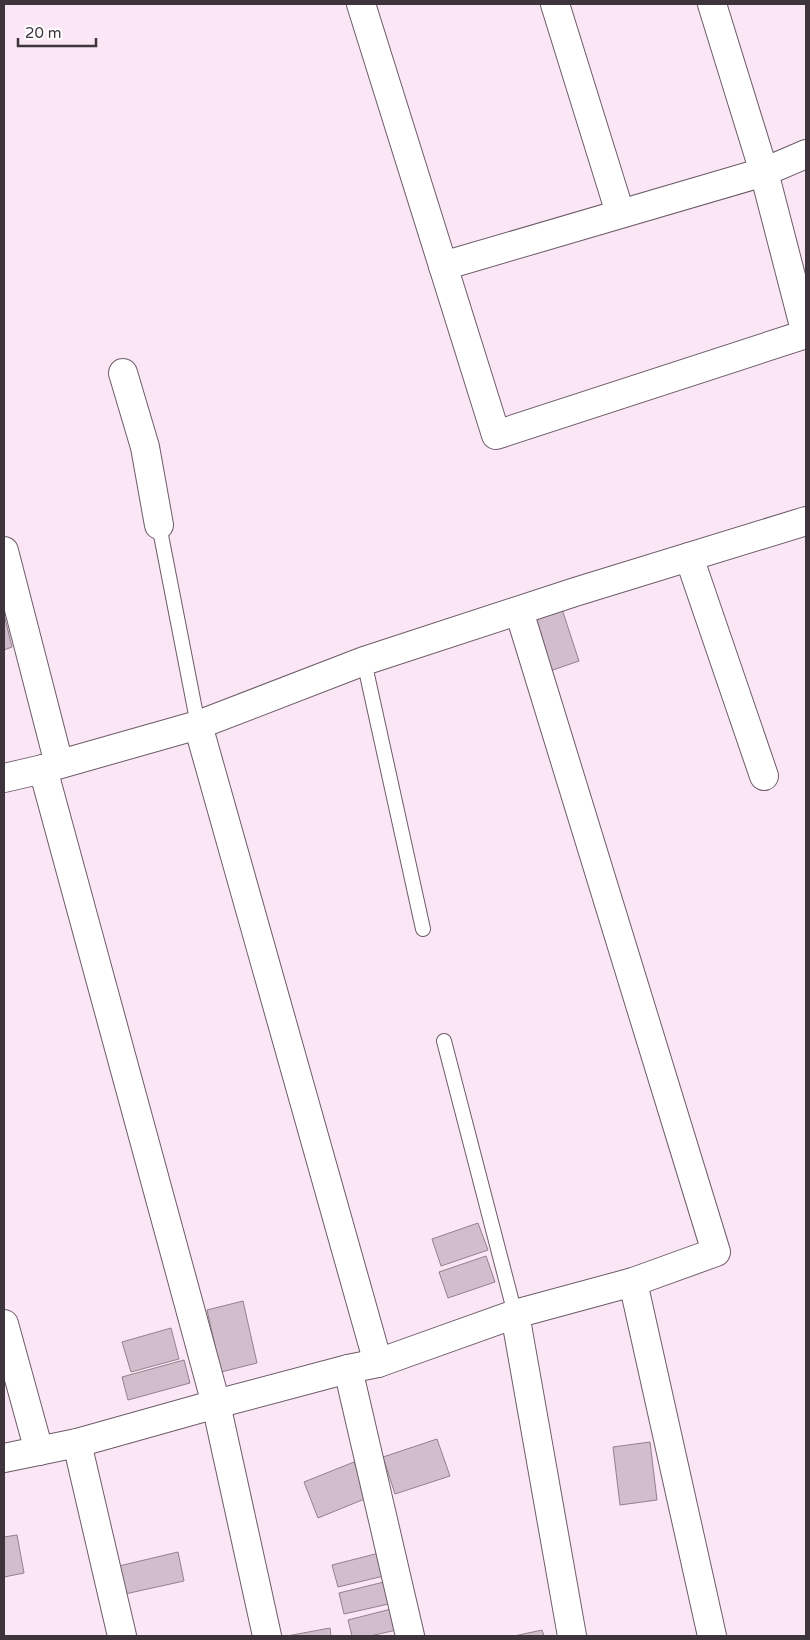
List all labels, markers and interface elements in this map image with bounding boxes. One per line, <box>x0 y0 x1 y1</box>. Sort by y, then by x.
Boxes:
scale bar <box>18 15 95 47</box>
text: 20 m <box>25 24 62 42</box>

